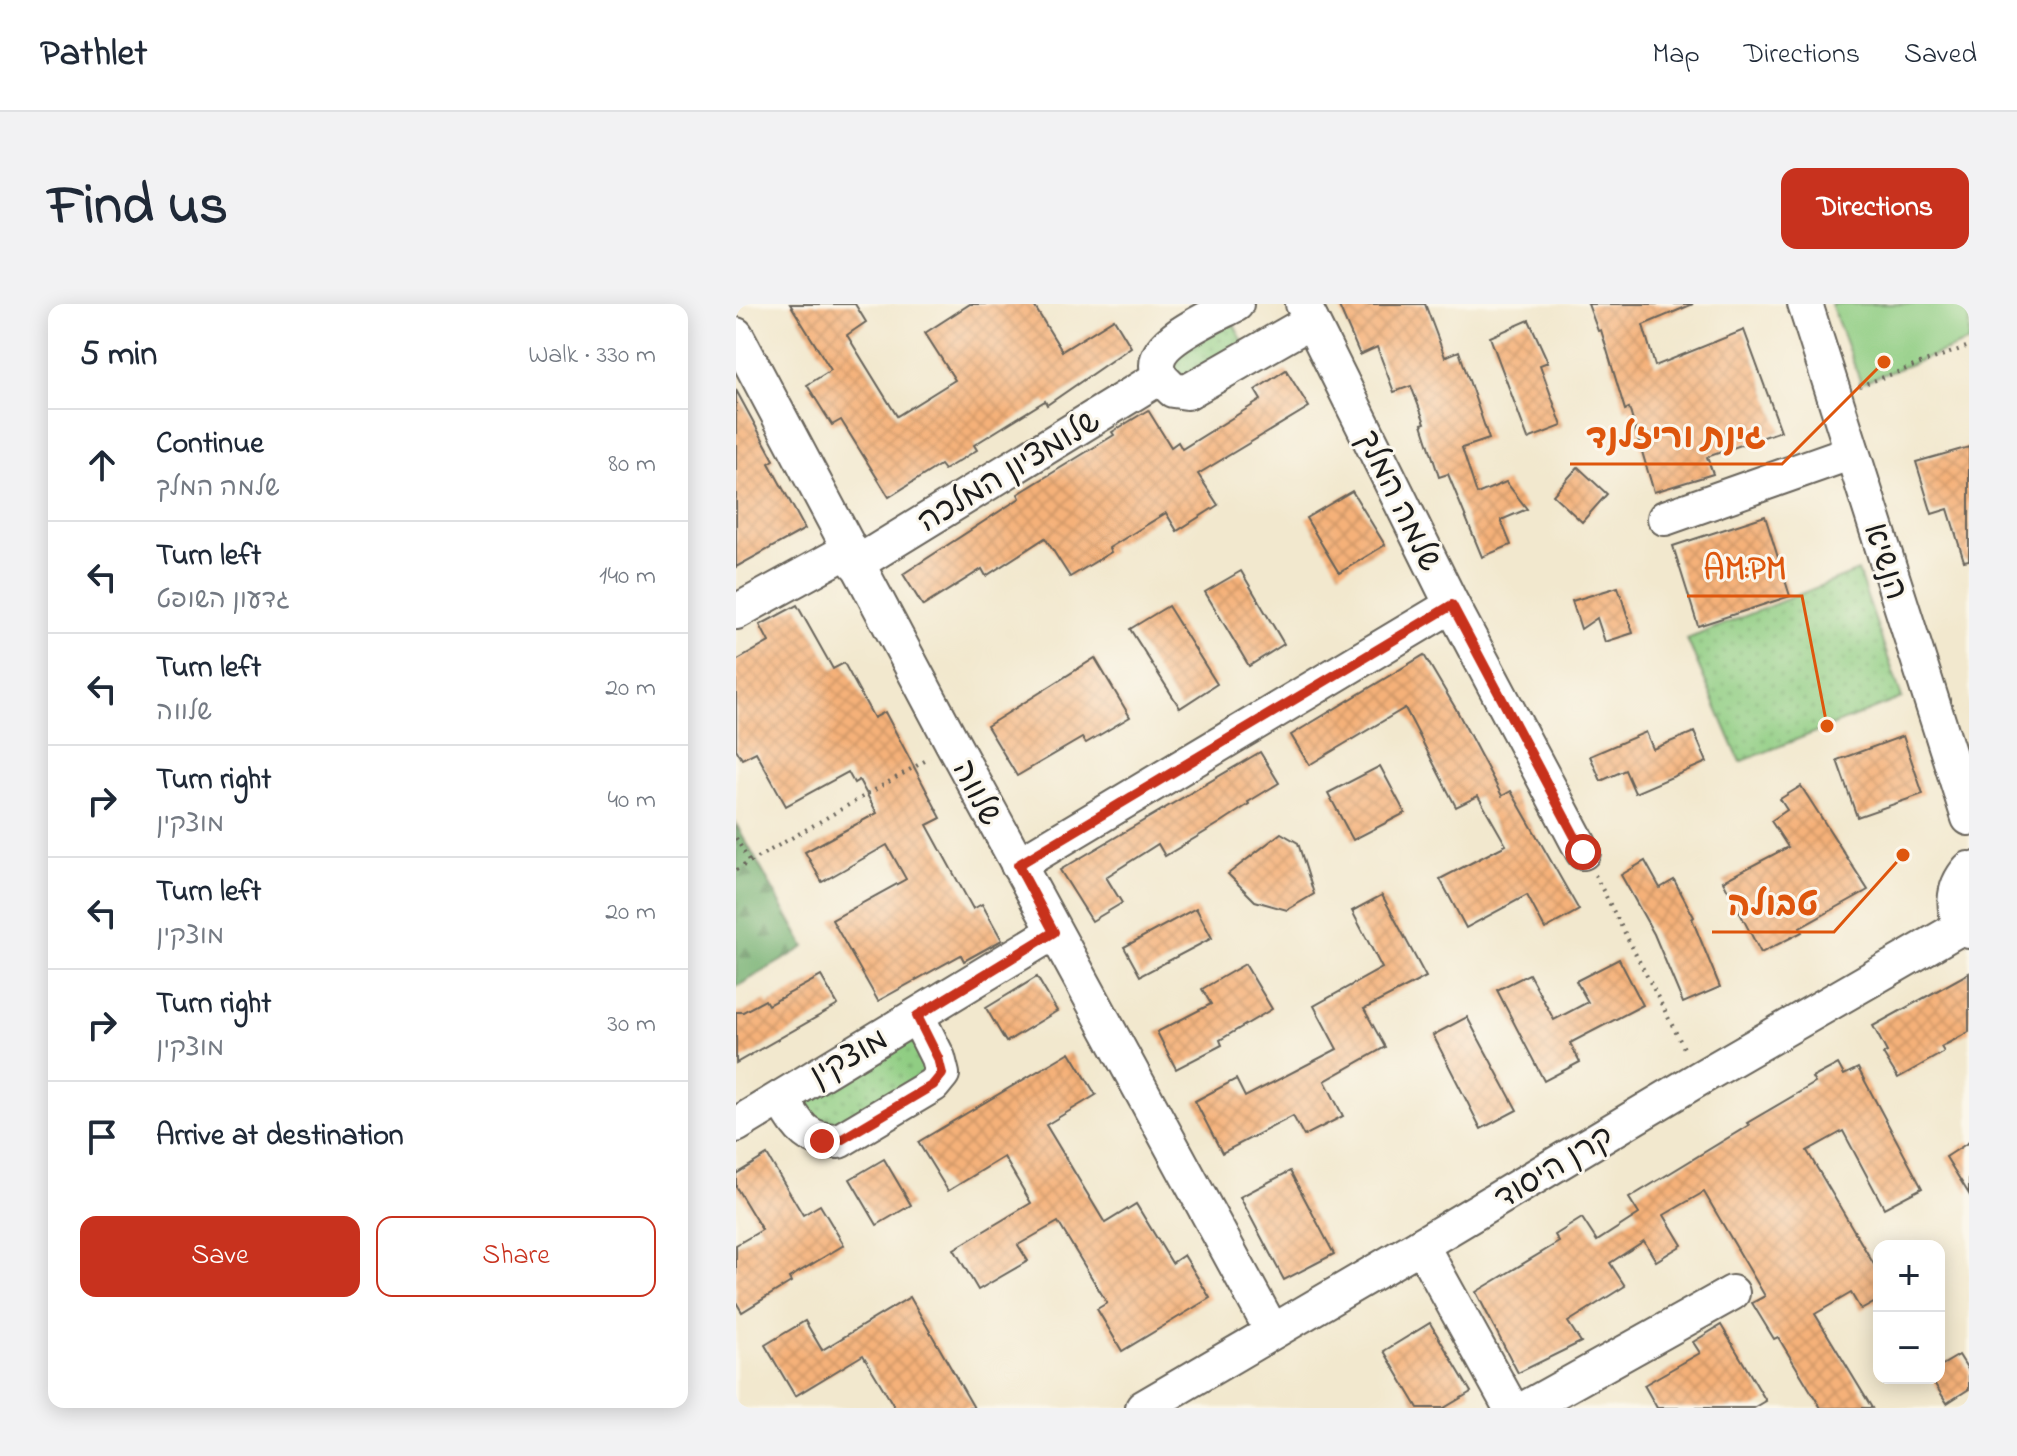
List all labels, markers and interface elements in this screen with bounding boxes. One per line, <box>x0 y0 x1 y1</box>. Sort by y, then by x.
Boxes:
text: Pathlet <box>40 27 147 83</box>
text: Map <box>1652 35 1700 76</box>
text: Directions <box>1744 35 1860 76</box>
text: Saved <box>1904 35 1977 76</box>
text: Find us <box>48 168 228 249</box>
button: Directions <box>1781 168 1969 249</box>
text: 5 min <box>80 331 157 381</box>
text: Walk · 330 m <box>528 337 656 375</box>
street label: שלומציון המלכה <box>909 400 1110 546</box>
callout: גינת וריזלנד <box>1570 406 1782 464</box>
text: גינת וריזלנד <box>1586 414 1766 464</box>
text: Continue <box>156 423 264 467</box>
street label: שלמה המלך <box>1342 423 1451 580</box>
icon: ahead <box>80 443 124 487</box>
text: 80 m <box>608 446 656 484</box>
text: שלמה המלך <box>156 470 280 508</box>
street label: הנשיא <box>1849 517 1918 607</box>
text: Turn left <box>156 535 261 579</box>
callout: AM:PM <box>1687 538 1802 596</box>
text: AM:PM <box>1704 546 1786 596</box>
icon: left <box>80 555 124 599</box>
text: 140 m <box>599 558 656 596</box>
text: גדעון השופט <box>156 582 290 620</box>
text: Turn left <box>156 647 261 691</box>
icon: left <box>80 667 124 711</box>
text: 20 m <box>605 670 656 708</box>
text: שלווה <box>156 694 212 732</box>
street label: שלווה <box>938 752 1012 835</box>
text: Turn right <box>156 759 271 803</box>
icon: right <box>80 779 124 823</box>
text: 40 m <box>607 782 656 820</box>
text: מוצקין <box>156 806 224 844</box>
route start <box>1565 834 1601 870</box>
text: Turn left <box>156 871 261 915</box>
callout: טבולה <box>1712 874 1834 932</box>
text: טבולה <box>1728 882 1818 932</box>
icon: left <box>80 891 124 935</box>
text: 20 m <box>605 894 656 932</box>
text: מוצקין <box>156 918 224 956</box>
text: Turn right <box>156 983 271 1027</box>
icon: right <box>80 1003 124 1047</box>
text: 30 m <box>607 1006 656 1044</box>
street label: מוצקין <box>802 1018 898 1100</box>
text: מוצקין <box>156 1030 224 1068</box>
icon: arrive <box>80 1115 124 1159</box>
text: Arrive at destination <box>156 1115 404 1159</box>
street label: קרן היסוד <box>1486 1115 1624 1223</box>
route end <box>804 1123 840 1159</box>
button: Save <box>80 1216 360 1297</box>
button: Share <box>376 1216 656 1297</box>
map controls <box>1873 1240 1945 1384</box>
button: + <box>1873 1240 1945 1312</box>
button: − <box>1873 1312 1945 1384</box>

